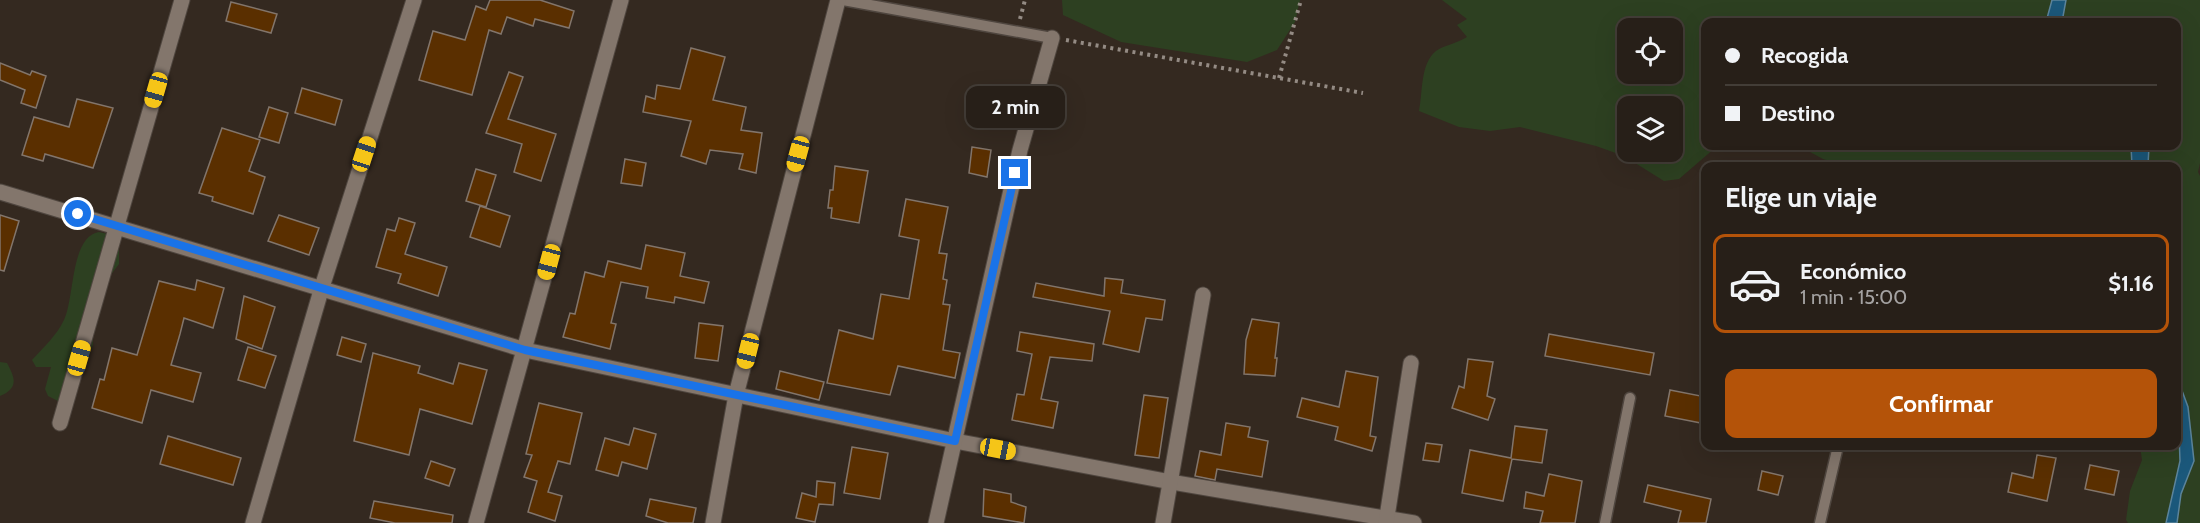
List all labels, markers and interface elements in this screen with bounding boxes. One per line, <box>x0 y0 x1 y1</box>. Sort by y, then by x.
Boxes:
map controls <box>1617 18 1683 162</box>
button: locate <box>1617 18 1683 84</box>
text: Recogida <box>1761 42 1848 69</box>
car <box>142 70 170 110</box>
callout: 2 min <box>966 86 1064 128</box>
text: 2 min <box>991 95 1040 119</box>
button: layers <box>1617 96 1683 162</box>
text: Destino <box>1761 100 1835 127</box>
car <box>350 134 378 174</box>
car <box>785 134 811 174</box>
route end <box>1001 159 1028 186</box>
text: Elige un viaje <box>1725 181 1877 214</box>
route start <box>64 200 91 227</box>
car <box>536 242 562 282</box>
icon: car <box>1728 257 1782 311</box>
text: Económico <box>1800 258 1906 285</box>
text: $1.16 <box>2108 270 2154 297</box>
text: 1 min · 15:00 <box>1800 285 1907 309</box>
car <box>735 331 761 371</box>
car <box>65 338 93 378</box>
button: Confirmar <box>1725 369 2157 438</box>
car <box>979 437 1017 461</box>

